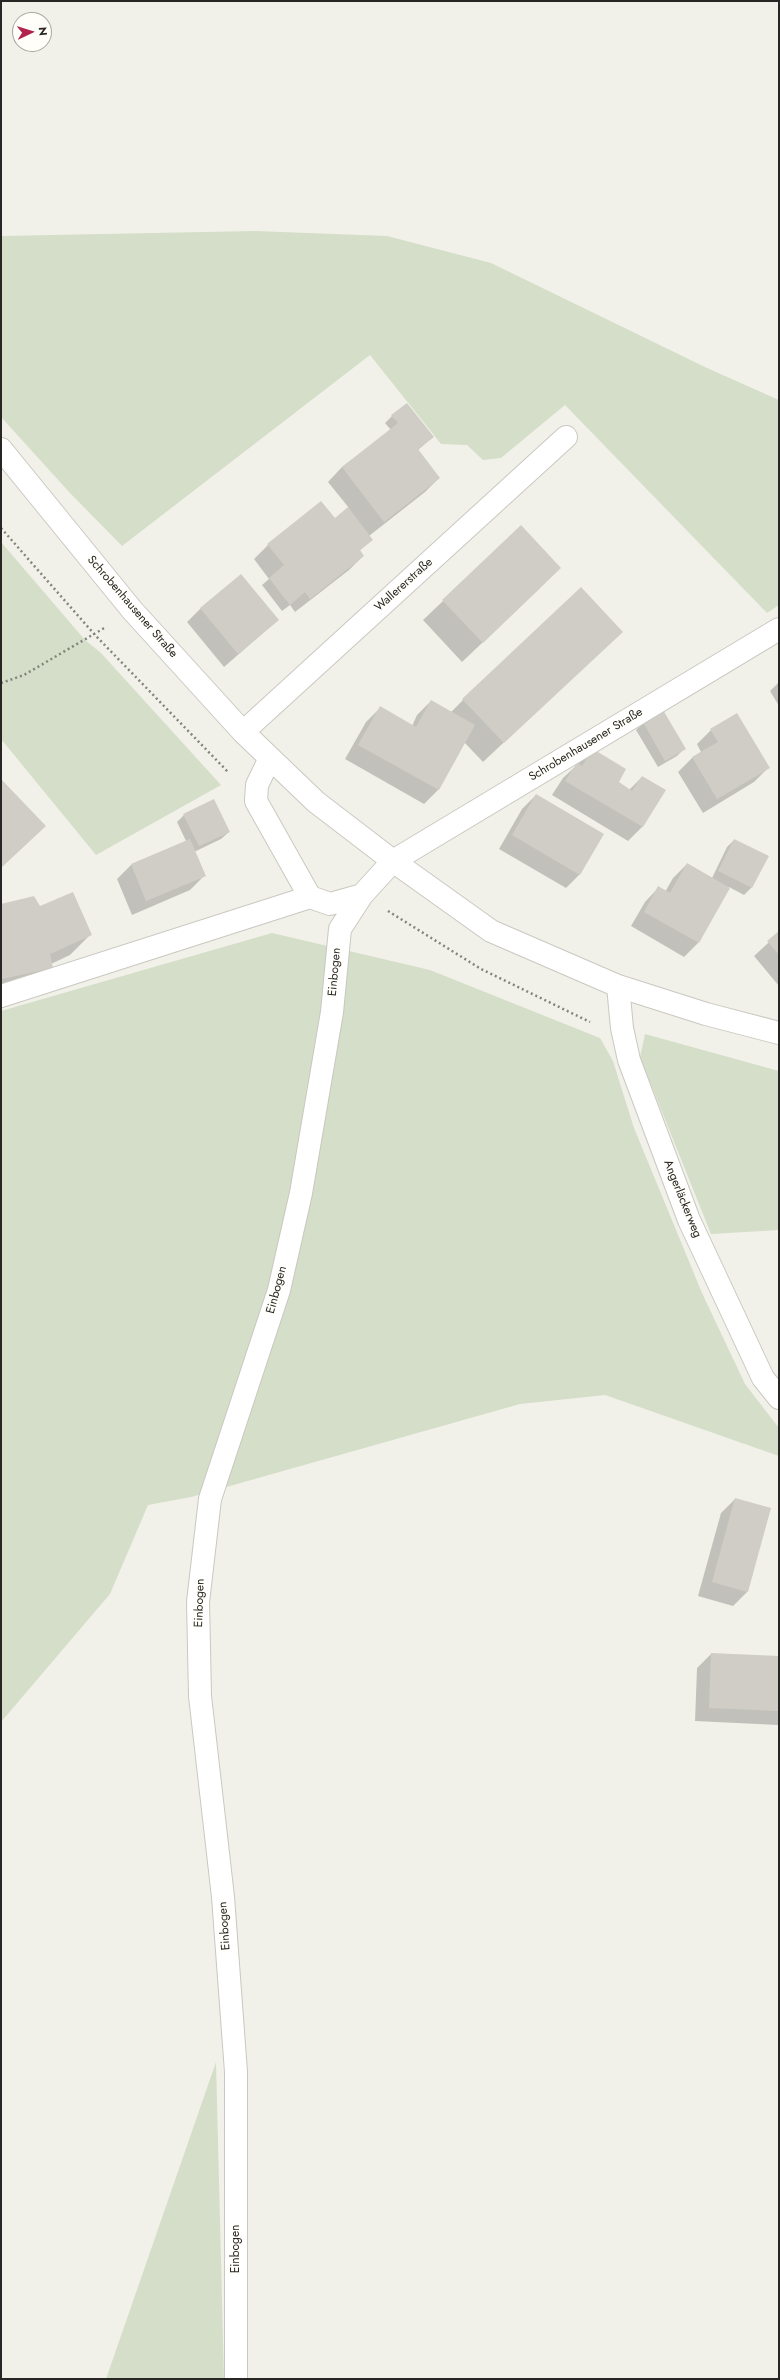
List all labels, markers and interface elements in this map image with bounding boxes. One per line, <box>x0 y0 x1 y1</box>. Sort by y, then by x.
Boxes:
north arrow <box>12 12 52 52</box>
text: N <box>35 26 51 36</box>
street label: Schrobenhausener Straße <box>84 553 180 661</box>
street label: Wallererstraße <box>372 555 436 615</box>
street label: Schrobenhausener Straße <box>526 705 646 785</box>
street label: Einbogen <box>326 947 344 997</box>
street label: Angerläckerweg <box>660 1158 704 1240</box>
street label: Einbogen <box>264 1265 290 1315</box>
street label: Einbogen <box>192 1578 208 1628</box>
street label: Einbogen <box>216 1901 234 1951</box>
street label: Einbogen <box>229 2225 243 2273</box>

